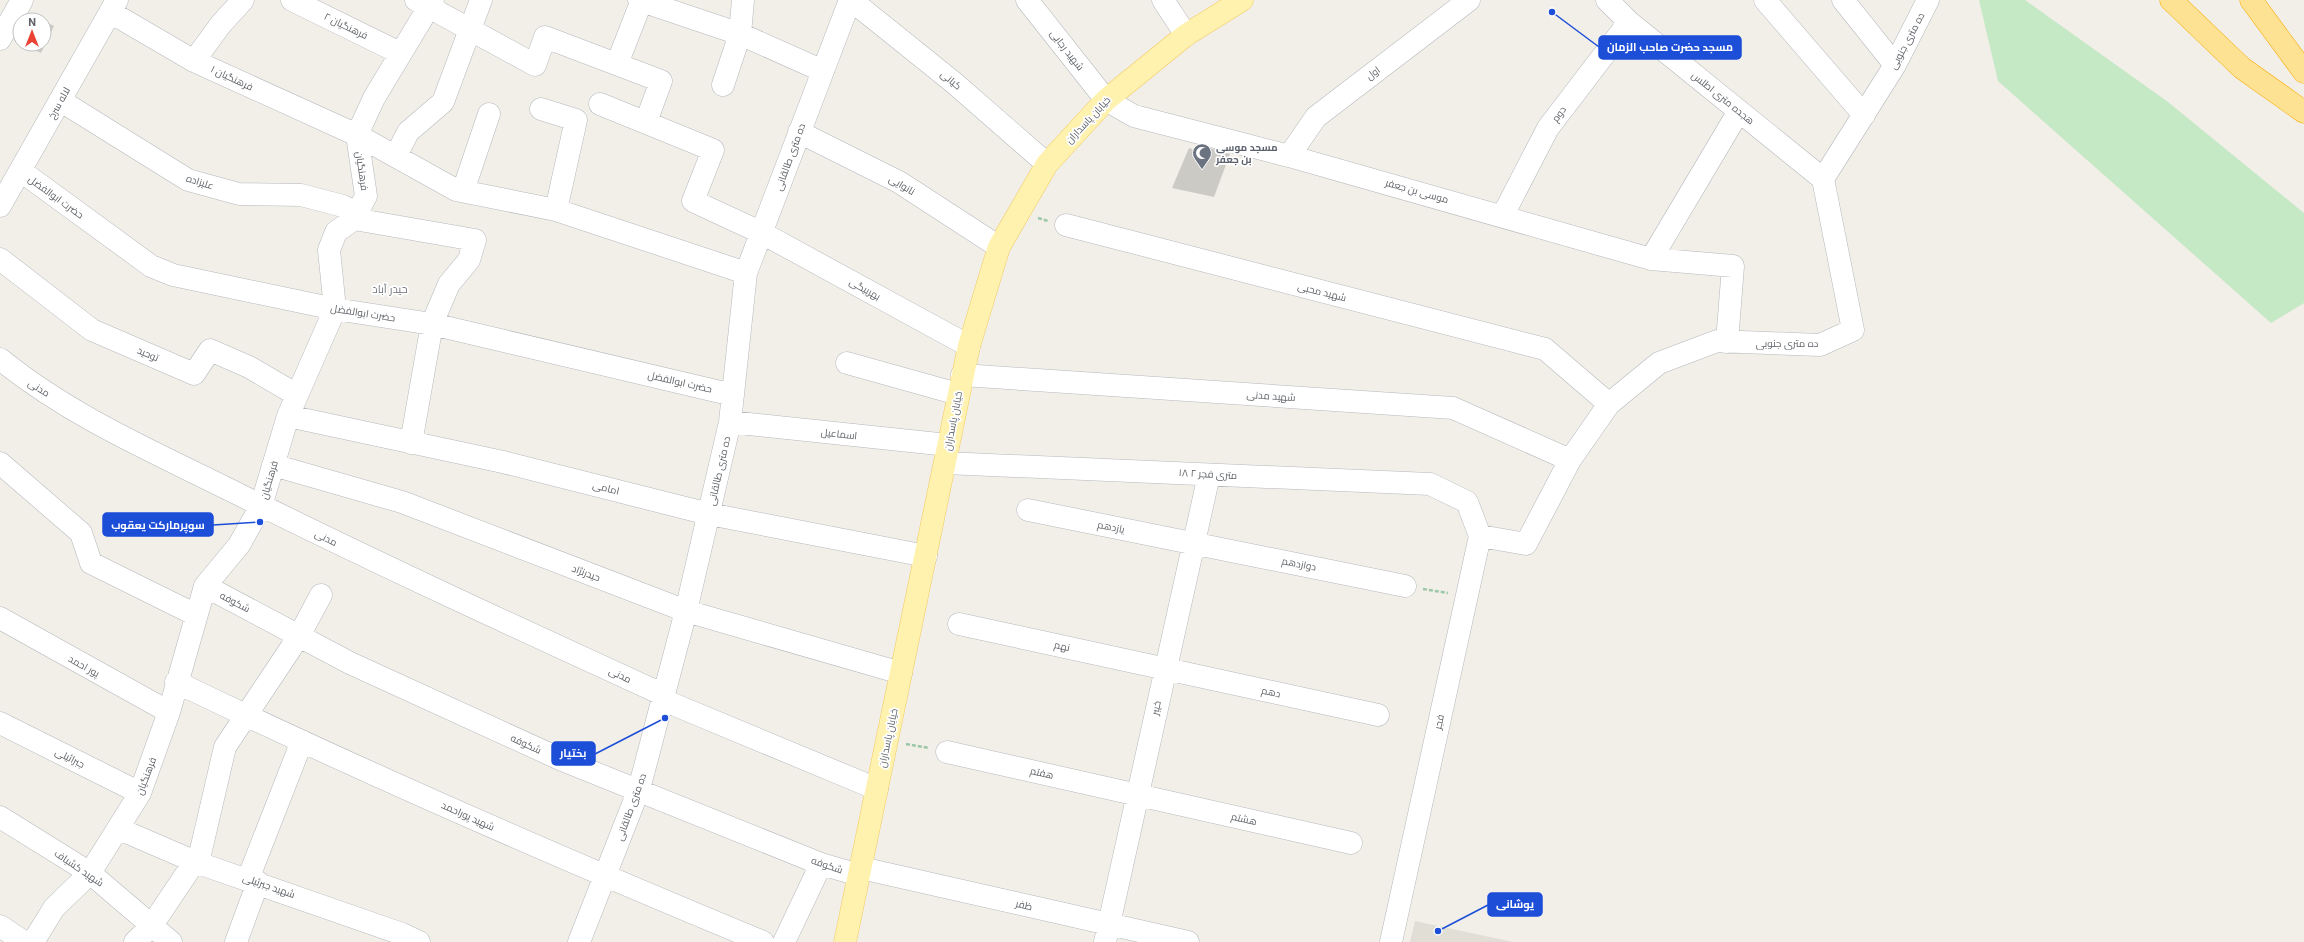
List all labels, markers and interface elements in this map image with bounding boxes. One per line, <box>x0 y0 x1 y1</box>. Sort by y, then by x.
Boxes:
street label: فرهنگیان ۲ <box>322 11 370 42</box>
street label: ده متری جنوبی <box>1887 11 1928 72</box>
north arrow <box>12 12 52 52</box>
text: N <box>28 16 36 29</box>
street label: شهید رجایی <box>1047 28 1086 73</box>
callout: مسجد حضرت صاحب الزمان <box>1599 36 1741 59</box>
text: مسجد حضرت صاحب الزمان <box>1607 41 1733 54</box>
street label: فرهنگیان ۱ <box>209 63 255 93</box>
street label: اول <box>1364 64 1383 83</box>
street label: کیانی <box>938 68 964 93</box>
street label: هجده متری اطلس <box>1689 69 1756 127</box>
street label: لاله سرخ <box>46 85 73 121</box>
street label: خیابان پاسداران <box>1063 94 1113 146</box>
street label: دوم <box>1550 104 1570 125</box>
street label: ده متری طالقانی <box>773 122 808 193</box>
mosque icon: مسجد موسی بن جعفر <box>1191 142 1213 170</box>
place label: مسجد موسی بن جعفر <box>1215 142 1278 166</box>
street label: فرهنگیان <box>353 151 370 192</box>
street label: علیزاده <box>185 172 215 192</box>
street label: حضرت ابوالفضل <box>26 173 86 222</box>
street label: نانوایی <box>887 173 917 198</box>
street label: موسی بن جعفر <box>1383 176 1450 206</box>
street label: بهربیگی <box>847 276 882 303</box>
street label: شهید محبی <box>1296 281 1348 304</box>
district label: حیدر آباد <box>372 283 408 296</box>
street label: حضرت ابوالفضل <box>330 302 396 325</box>
street label: ده متری جنوبی <box>1756 338 1819 350</box>
street label: توحید <box>136 345 161 364</box>
street label: حضرت ابوالفضل <box>647 369 713 396</box>
street label: مدنی <box>26 377 52 400</box>
street label: شهید مدنی <box>1246 389 1296 404</box>
street label: خیابان پاسداران <box>942 390 965 452</box>
street label: اسماعیل <box>820 427 858 442</box>
street label: ده متری طالقانی <box>706 435 733 507</box>
street label: فرهنگیان <box>258 459 281 501</box>
street label: ۱۸ متری فجر ۲ <box>1178 467 1237 482</box>
street label: امامی <box>591 479 621 498</box>
callout: سوپرمارکت یعقوب <box>103 513 213 536</box>
text: سوپرمارکت یعقوب <box>111 519 205 534</box>
street label: یازدهم <box>1096 519 1126 537</box>
street label: مدنی <box>313 528 339 549</box>
street label: دوازدهم <box>1280 555 1317 575</box>
street label: حیدرنژاد <box>570 563 602 583</box>
street label: شکوفه <box>218 590 252 614</box>
street label: نهم <box>1053 639 1071 655</box>
street label: پور احمد <box>66 653 102 680</box>
street label: مدنی <box>607 665 633 686</box>
street label: دهم <box>1260 685 1282 701</box>
street label: خیبر <box>1149 700 1163 717</box>
street label: خیابان پاسداران <box>876 707 901 769</box>
street label: فجر <box>1432 713 1446 732</box>
street label: شکوفه <box>509 732 543 756</box>
callout: بختیار <box>552 742 595 765</box>
street label: جبرائیلی <box>53 746 87 771</box>
text: بختیار <box>559 747 586 760</box>
street label: فرهنگیان <box>134 756 159 797</box>
street label: هفتم <box>1029 765 1055 783</box>
street label: ده متری طالقانی <box>614 772 649 843</box>
street label: شهید پوراحمد <box>439 799 496 834</box>
street label: هشتم <box>1230 811 1258 829</box>
street label: شهید کشباف <box>52 848 106 889</box>
street label: شکوفه <box>810 855 844 875</box>
street label: شهید جبرئیلی <box>241 872 297 901</box>
callout: یوشانی <box>1488 893 1542 916</box>
street label: ظفر <box>1014 898 1033 912</box>
text: یوشانی <box>1496 898 1534 912</box>

